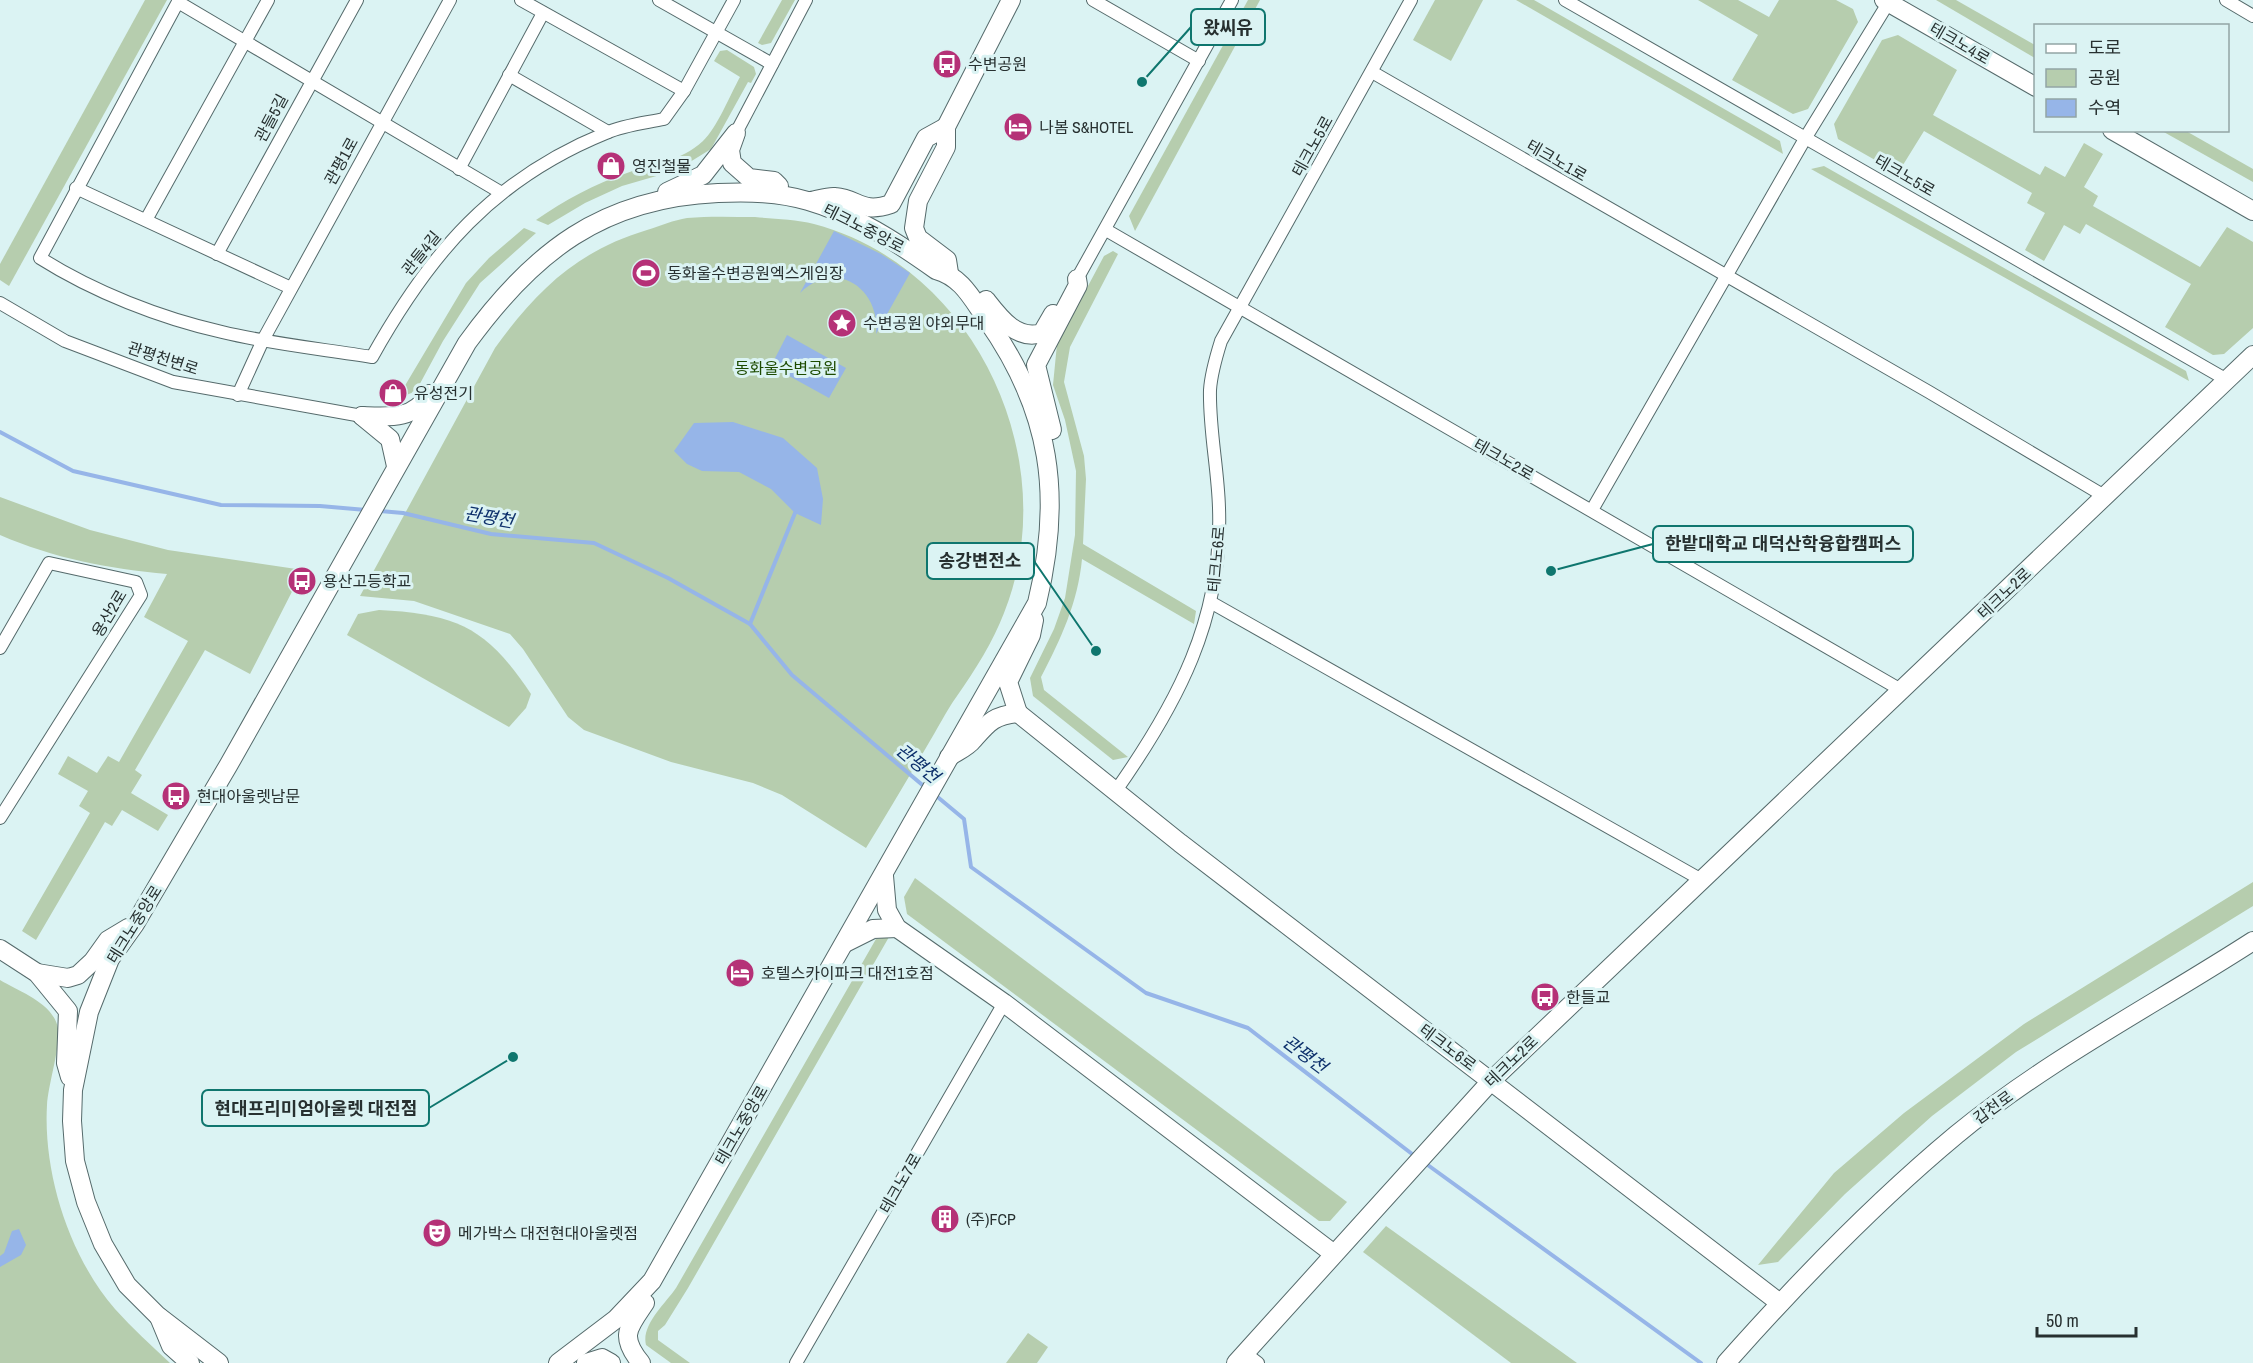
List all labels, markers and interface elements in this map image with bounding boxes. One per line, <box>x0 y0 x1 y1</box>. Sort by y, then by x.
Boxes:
callout: 왔씨유 <box>1191 9 1265 45</box>
text: 왔씨유 <box>1203 15 1253 40</box>
street label: 테크노4로 <box>1926 17 1994 69</box>
legend <box>2034 24 2229 132</box>
text: 도로 <box>2088 35 2121 60</box>
bus stop icon: 수변공원 <box>931 48 963 80</box>
place label: 수변공원 <box>968 53 1027 75</box>
text: 공원 <box>2088 65 2121 90</box>
street label: 관들5길 <box>249 90 293 146</box>
text: 수역 <box>2088 95 2121 120</box>
hotel icon: 나봄 S&HOTEL <box>1002 111 1034 143</box>
street label: 테크노5로 <box>1286 111 1338 180</box>
place label: 나봄 S&HOTEL <box>1039 116 1134 138</box>
street label: 관평1로 <box>319 133 363 189</box>
street label: 테크노1로 <box>1523 134 1591 186</box>
street label: 테크노5로 <box>1871 149 1939 201</box>
shop icon: 영진철물 <box>595 150 627 182</box>
place label: 영진철물 <box>632 155 691 177</box>
street label: 테크노중앙로 <box>820 198 909 258</box>
street label: 관들4길 <box>396 226 446 280</box>
sports icon: 동화울수변공원엑스게임장 <box>630 257 662 289</box>
place label: 동화울수변공원엑스게임장 <box>667 262 844 284</box>
place icon: 수변공원 야외무대 <box>826 307 858 339</box>
place label: 수변공원 야외무대 <box>863 312 984 334</box>
street label: 관평천변로 <box>125 336 202 380</box>
park label: 동화울수변공원 <box>734 357 838 379</box>
shop icon: 유성전기 <box>377 377 409 409</box>
place label: 유성전기 <box>414 382 473 404</box>
street label: 테크노2로 <box>1470 433 1538 485</box>
water label: 관평천 <box>462 500 518 534</box>
street label: 테크노6로 <box>1202 525 1230 593</box>
callout: 한밭대학교 대덕산학융합캠퍼스 <box>1653 526 1913 562</box>
text: 한밭대학교 대덕산학융합캠퍼스 <box>1665 531 1901 556</box>
callout: 송강변전소 <box>927 543 1034 579</box>
text: 송강변전소 <box>939 548 1021 573</box>
street label: 테크노2로 <box>1972 562 2036 624</box>
bus stop icon: 용산고등학교 <box>286 565 318 597</box>
place label: 용산고등학교 <box>323 570 411 592</box>
street label: 용산2로 <box>86 585 132 641</box>
water label: 관평천 <box>891 737 947 790</box>
bus stop icon: 현대아울렛남문 <box>160 780 192 812</box>
place label: 현대아울렛남문 <box>197 785 300 807</box>
street label: 테크노중앙로 <box>101 880 167 967</box>
hotel icon: 호텔스카이파크 대전1호점 <box>724 957 756 989</box>
place label: 호텔스카이파크 대전1호점 <box>761 962 934 984</box>
bus stop icon: 한들교 <box>1529 981 1561 1013</box>
place label: 한들교 <box>1566 986 1610 1008</box>
street label: 테크노6로 <box>1415 1018 1481 1076</box>
water label: 관평천 <box>1278 1029 1334 1080</box>
street label: 테크노2로 <box>1480 1030 1543 1092</box>
street label: 테크노중앙로 <box>709 1081 773 1169</box>
street label: 갑천로 <box>1969 1085 2018 1129</box>
callout: 현대프리미엄아울렛 대전점 <box>202 1090 429 1126</box>
text: 현대프리미엄아울렛 대전점 <box>215 1096 417 1121</box>
street label: 테크노7로 <box>874 1149 926 1217</box>
building icon: (주)FCP <box>929 1203 961 1235</box>
place label: (주)FCP <box>966 1208 1016 1230</box>
theatre icon: 메가박스 대전현대아울렛점 <box>421 1217 453 1249</box>
place label: 메가박스 대전현대아울렛점 <box>458 1222 638 1244</box>
scale bar <box>2037 1300 2136 1338</box>
text: 50 m <box>2046 1308 2079 1333</box>

